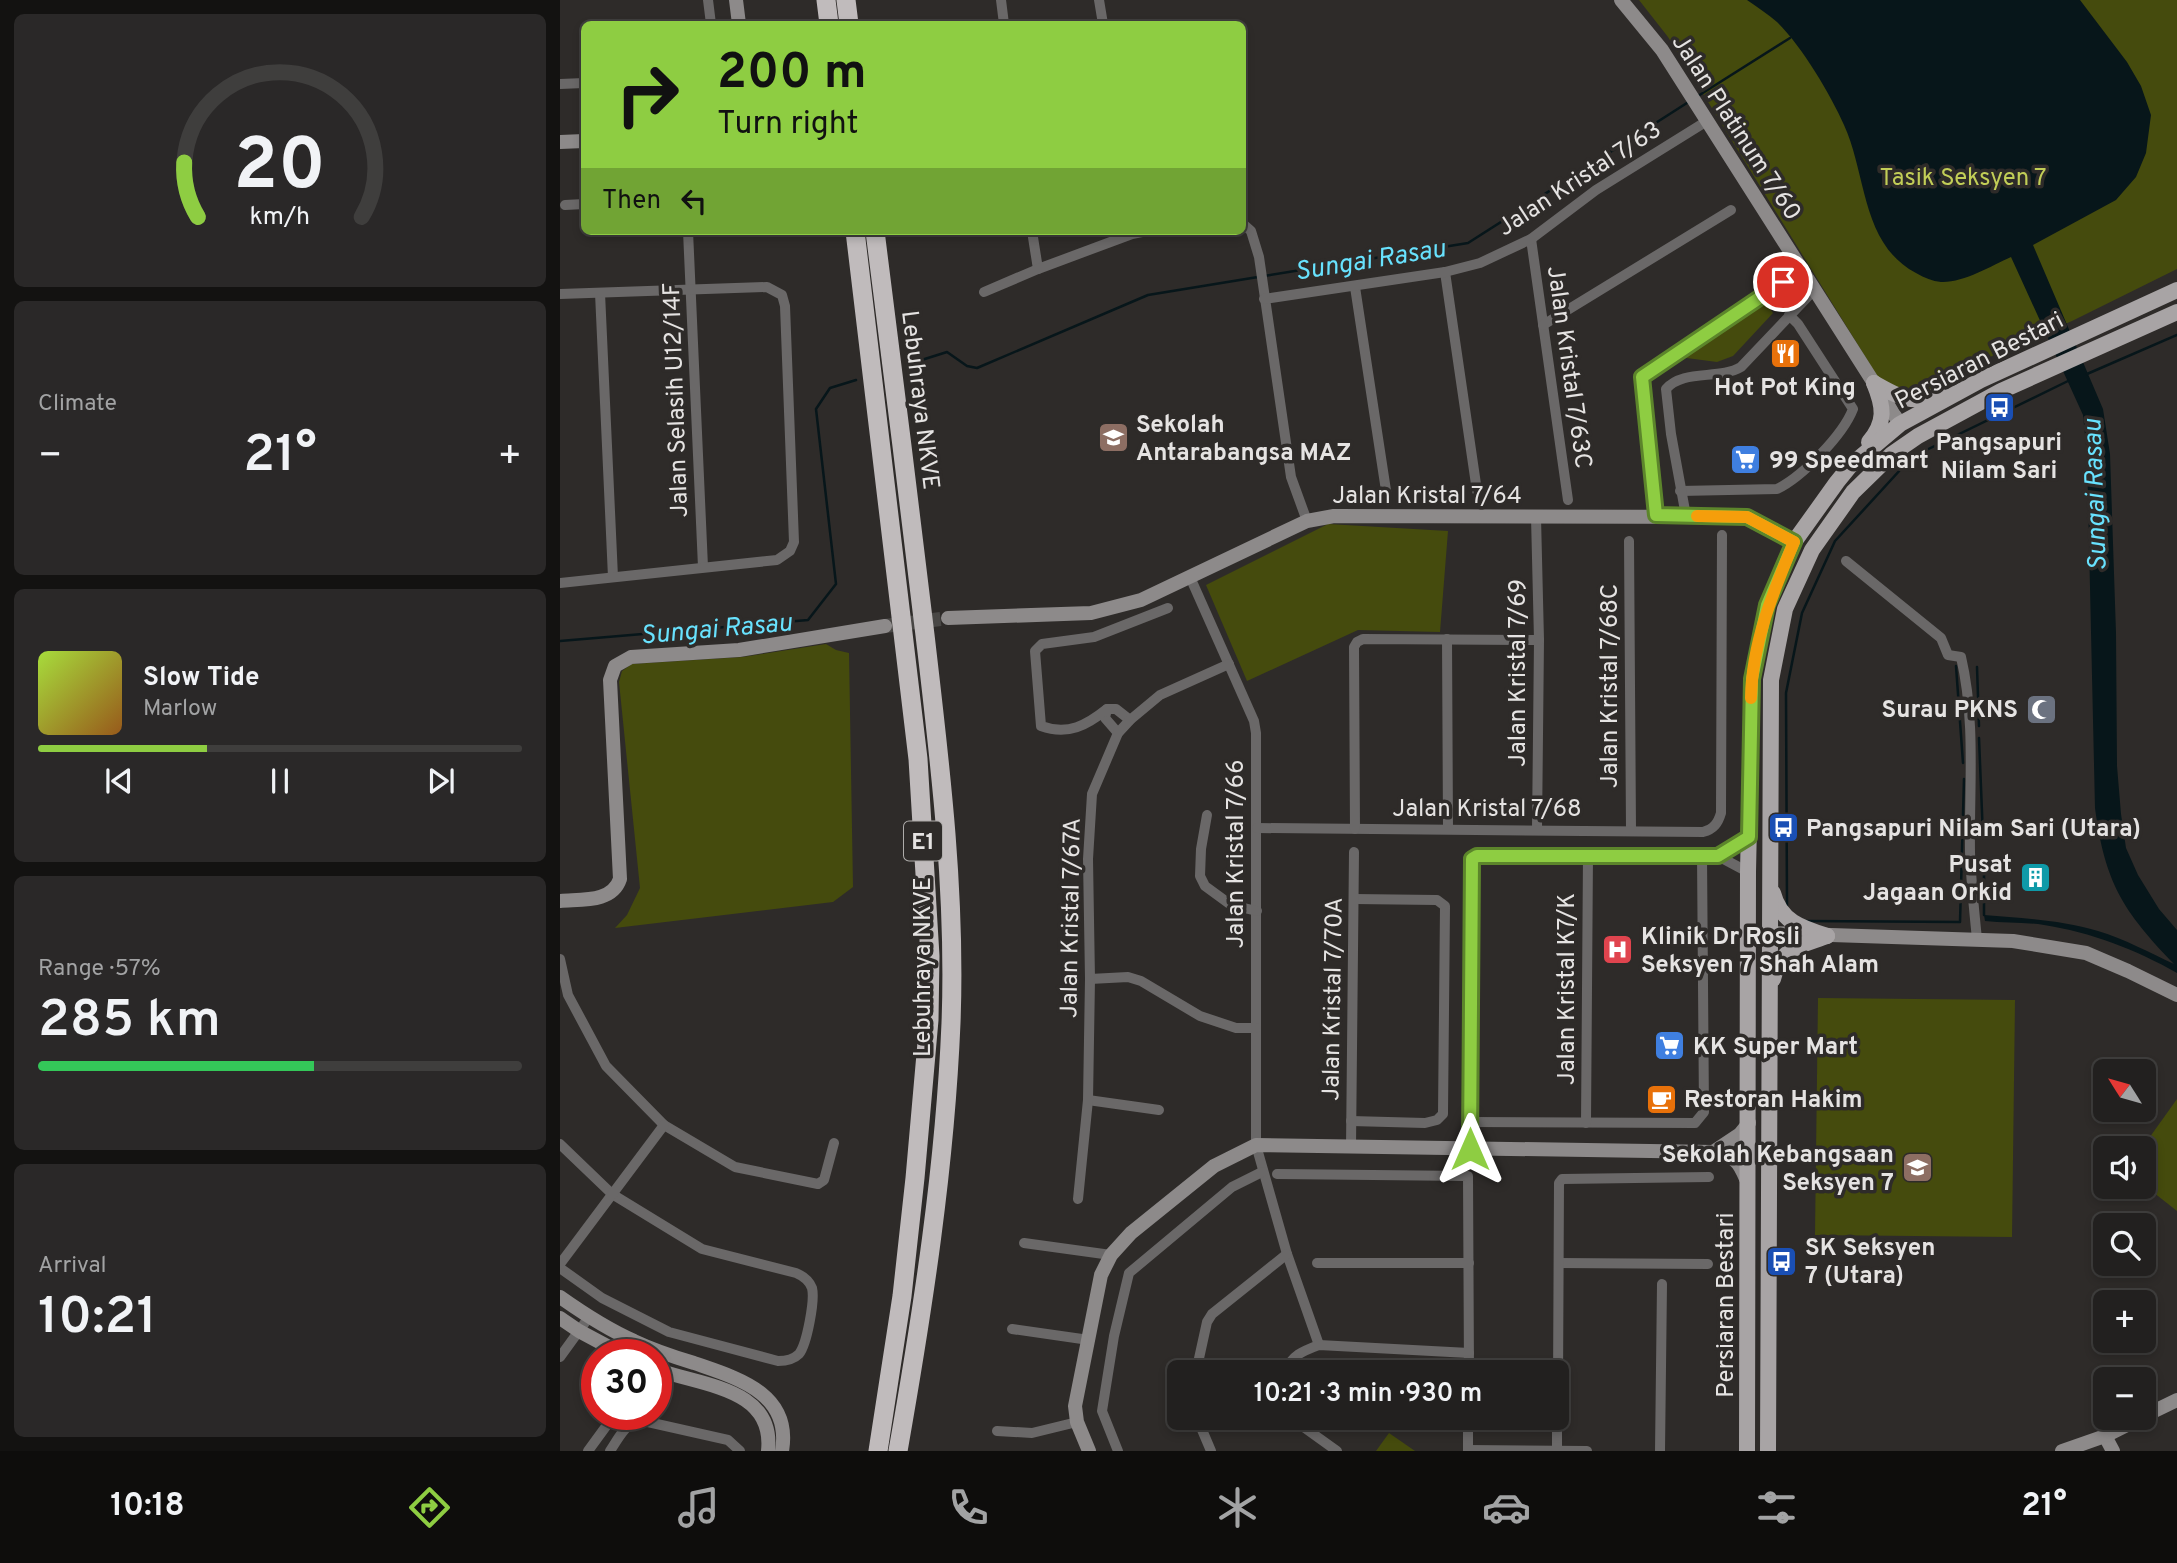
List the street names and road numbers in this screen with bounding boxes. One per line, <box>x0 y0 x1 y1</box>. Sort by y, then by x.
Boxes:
street label: Jalan Platinum 7/60 <box>1664 29 1807 227</box>
street label: Jalan Kristal 7/63 <box>1493 116 1668 244</box>
street label: Jalan Kristal 7/63C <box>1539 264 1597 471</box>
street label: Jalan Selasih U12/14F <box>658 282 696 518</box>
street label: Persiaran Bestari <box>1890 306 2069 417</box>
street label: Lebuhraya NKVE <box>893 309 945 491</box>
street label: Jalan Kristal 7/64 <box>1332 482 1522 512</box>
street label: Jalan Kristal 7/69 <box>1504 579 1534 767</box>
street label: Jalan Kristal 7/68C <box>1596 584 1626 788</box>
street label: Jalan Kristal 7/66 <box>1222 759 1252 949</box>
street label: Jalan Kristal 7/68 <box>1392 795 1582 825</box>
street label: Jalan Kristal 7/67A <box>1055 818 1089 1018</box>
road number: E1 <box>904 821 942 860</box>
street label: Lebuhraya NKVE <box>909 877 939 1057</box>
street label: Jalan Kristal K7/K <box>1553 893 1583 1085</box>
street label: Jalan Kristal 7/70A <box>1317 897 1351 1101</box>
street label: Persiaran Bestari <box>1712 1212 1742 1398</box>

